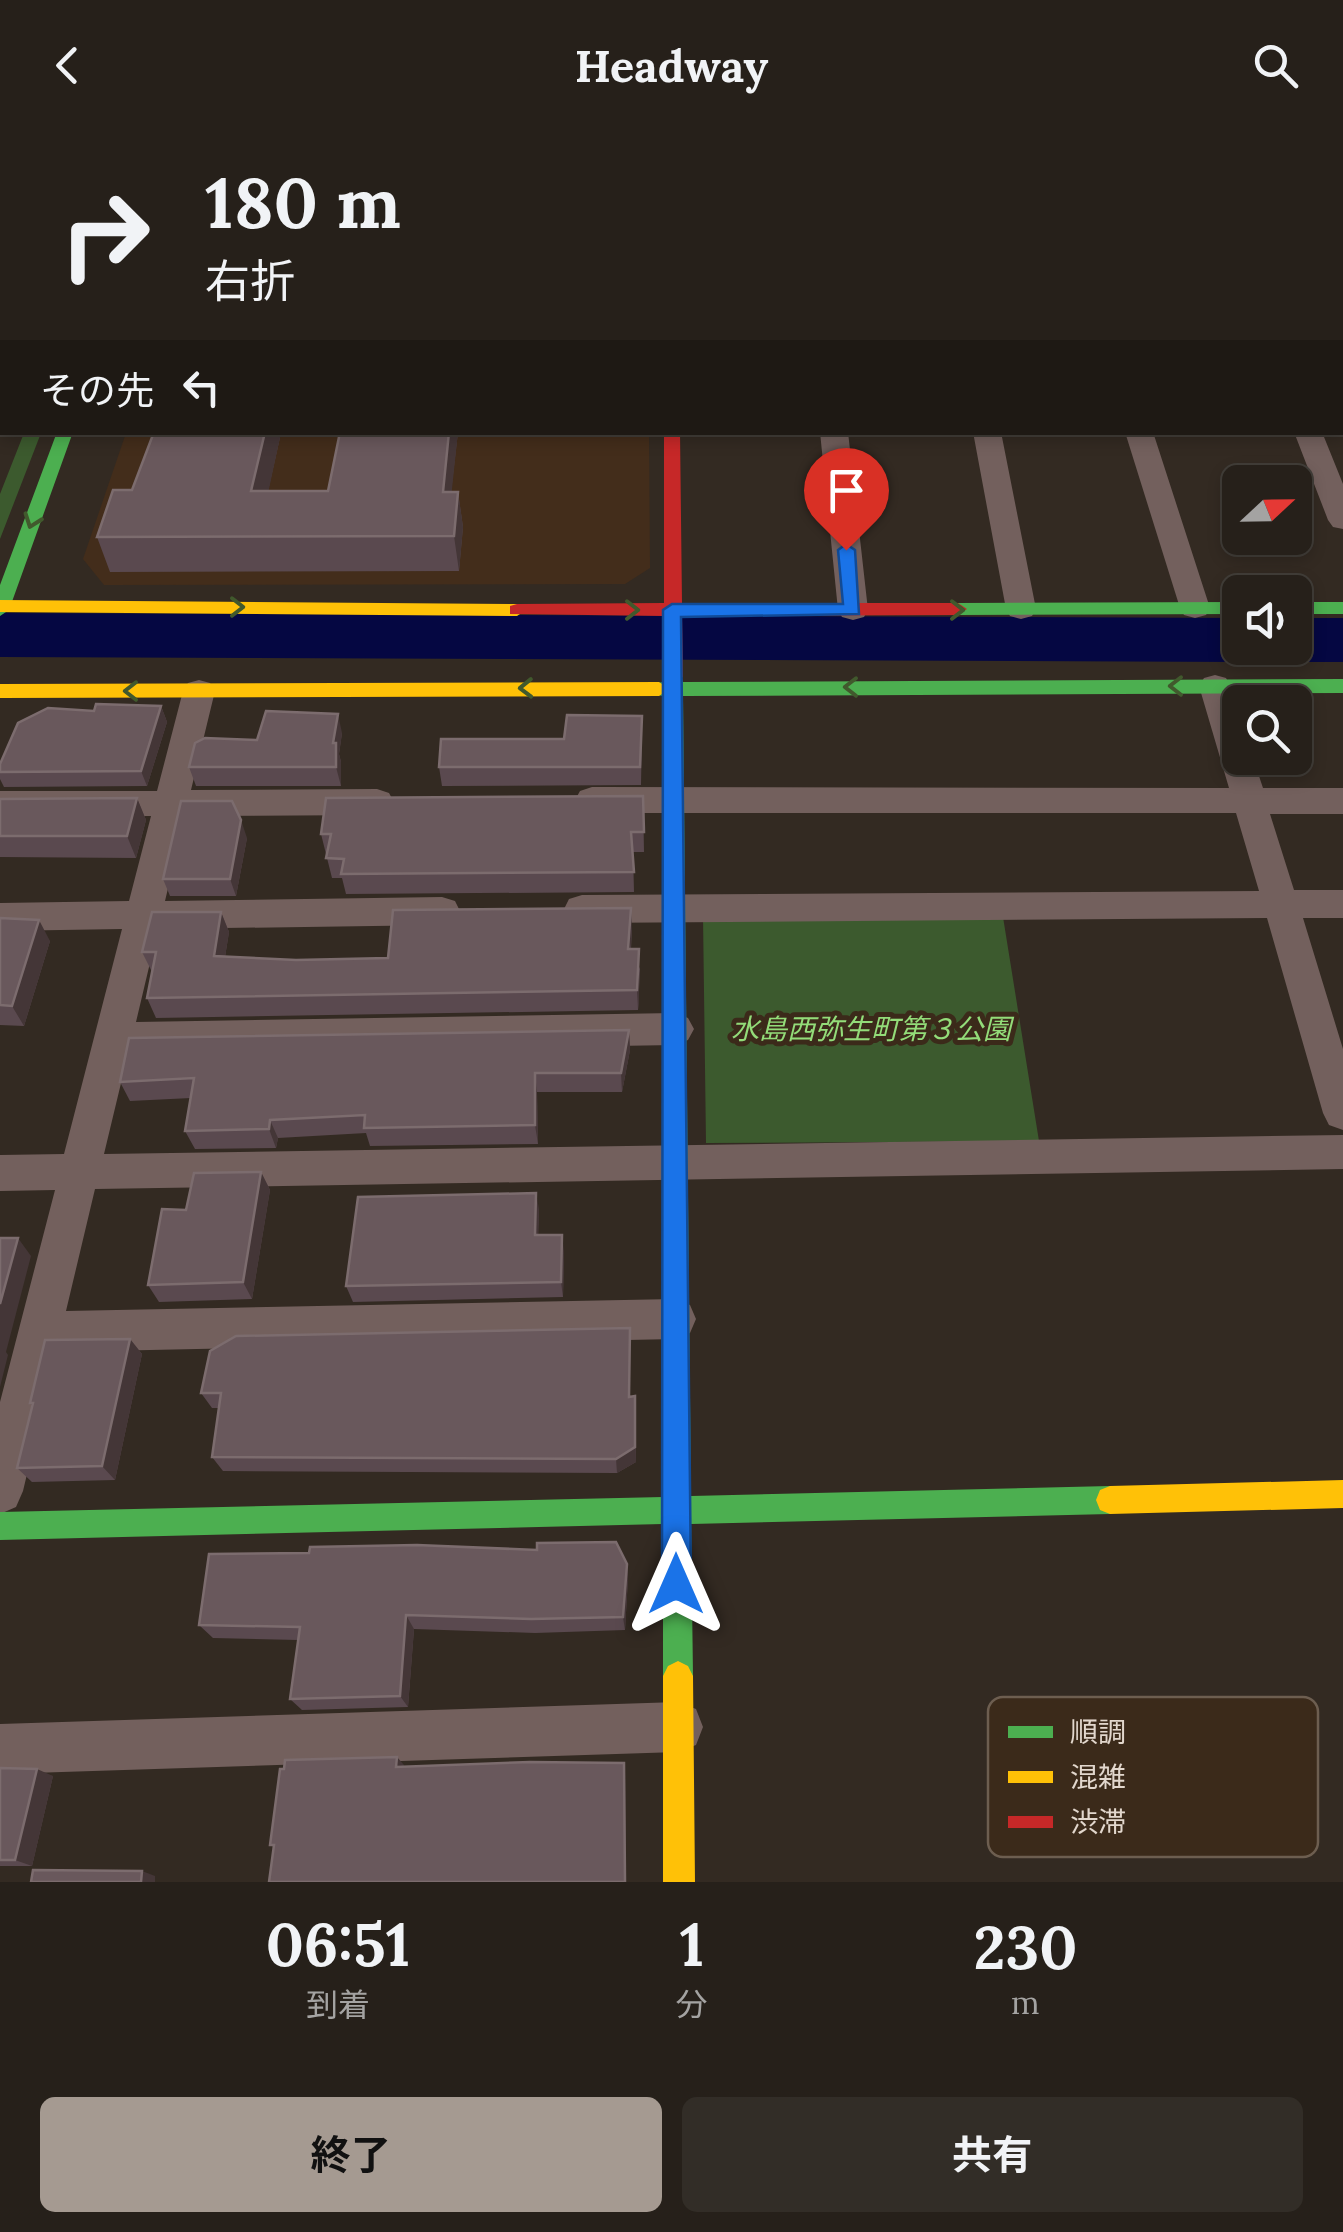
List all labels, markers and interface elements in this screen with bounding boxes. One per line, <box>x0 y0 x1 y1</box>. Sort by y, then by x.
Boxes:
text: Headway <box>575 37 768 94</box>
icon: back <box>40 38 95 93</box>
icon: search <box>1248 38 1303 93</box>
text: 180 m <box>205 158 401 247</box>
icon: right <box>40 170 170 300</box>
text: 右折 <box>205 252 295 309</box>
icon: left <box>174 360 229 415</box>
text: その先 <box>40 366 154 414</box>
pin <box>804 448 889 551</box>
icon: arrive <box>819 463 874 518</box>
north arrow <box>1222 465 1312 555</box>
map controls <box>1222 465 1312 775</box>
one-way arrow <box>24 511 44 529</box>
button: sound <box>1222 575 1312 665</box>
one-way arrow <box>230 596 246 618</box>
one-way arrow <box>626 599 641 621</box>
one-way arrow <box>950 599 966 621</box>
one-way arrow <box>1167 675 1182 697</box>
one-way arrow <box>842 676 858 698</box>
one-way arrow <box>517 677 532 699</box>
one-way arrow <box>122 680 138 702</box>
button: search <box>1222 685 1312 775</box>
park label: 水島西弥生町第３公園 <box>731 1011 1015 1047</box>
position arrow <box>624 1532 728 1636</box>
legend <box>988 1697 1318 1857</box>
text: 順調 <box>1070 1714 1126 1750</box>
text: 混雑 <box>1070 1759 1126 1795</box>
text: 渋滞 <box>1070 1804 1126 1840</box>
text: 06:51 <box>266 1906 410 1982</box>
text: 1 <box>680 1906 704 1982</box>
text: 230 <box>974 1909 1077 1985</box>
text: m <box>1011 1982 1040 2023</box>
text: 到着 <box>306 1984 370 2025</box>
text: 分 <box>676 1984 708 2025</box>
button: 終了 <box>40 2097 662 2212</box>
button: 共有 <box>682 2097 1303 2212</box>

